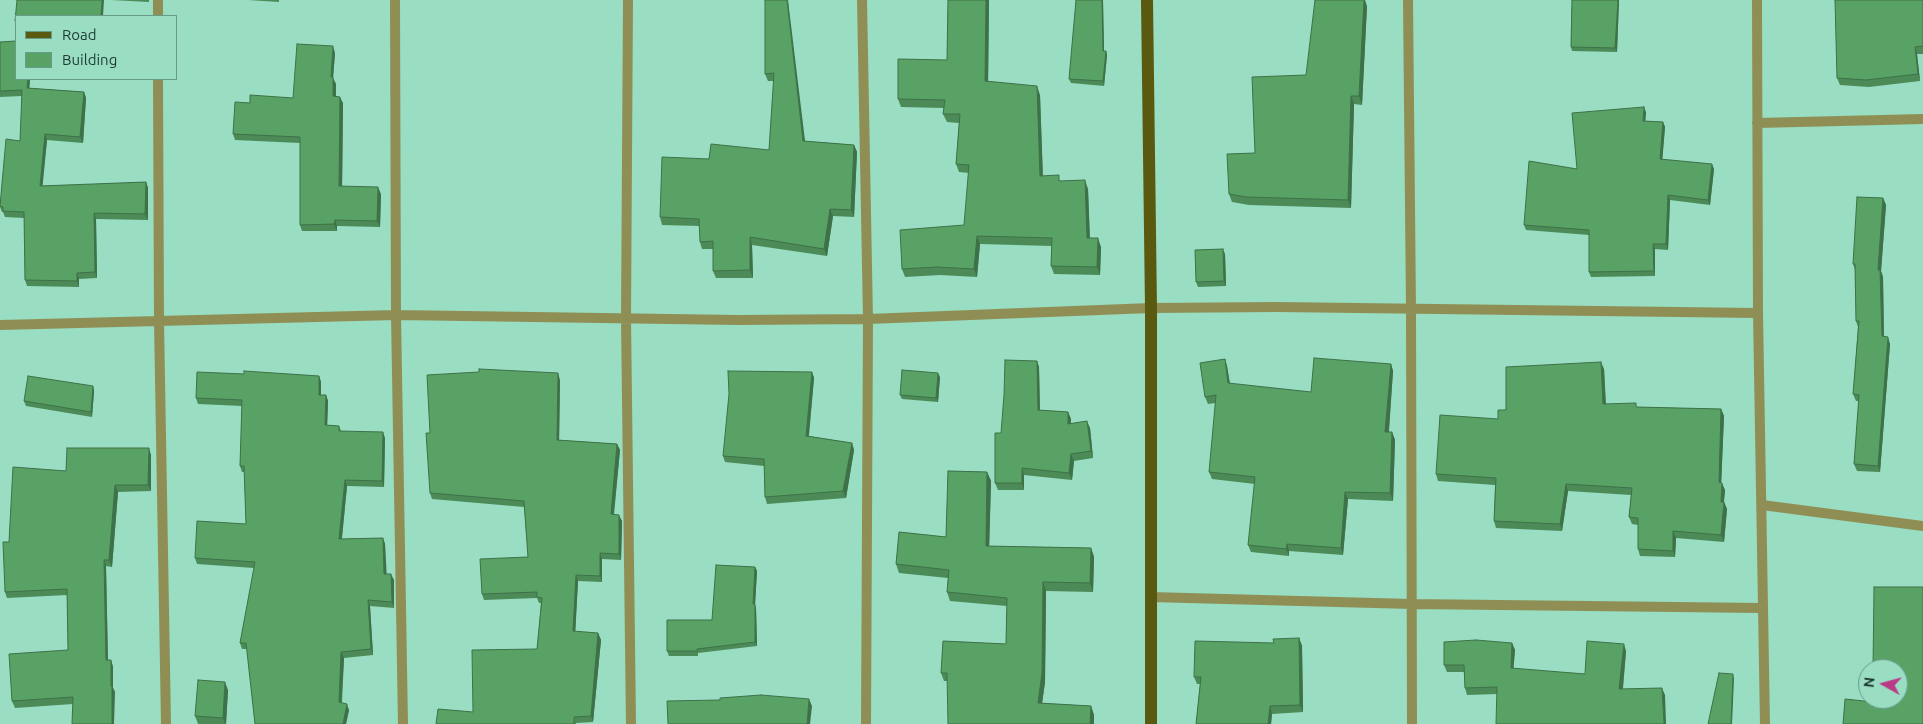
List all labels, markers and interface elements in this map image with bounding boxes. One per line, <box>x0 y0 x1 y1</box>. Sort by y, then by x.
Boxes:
legend <box>15 15 178 80</box>
text: Road <box>62 26 97 43</box>
text: Building <box>62 51 117 68</box>
north arrow <box>1858 659 1908 709</box>
text: N <box>1861 676 1878 688</box>

